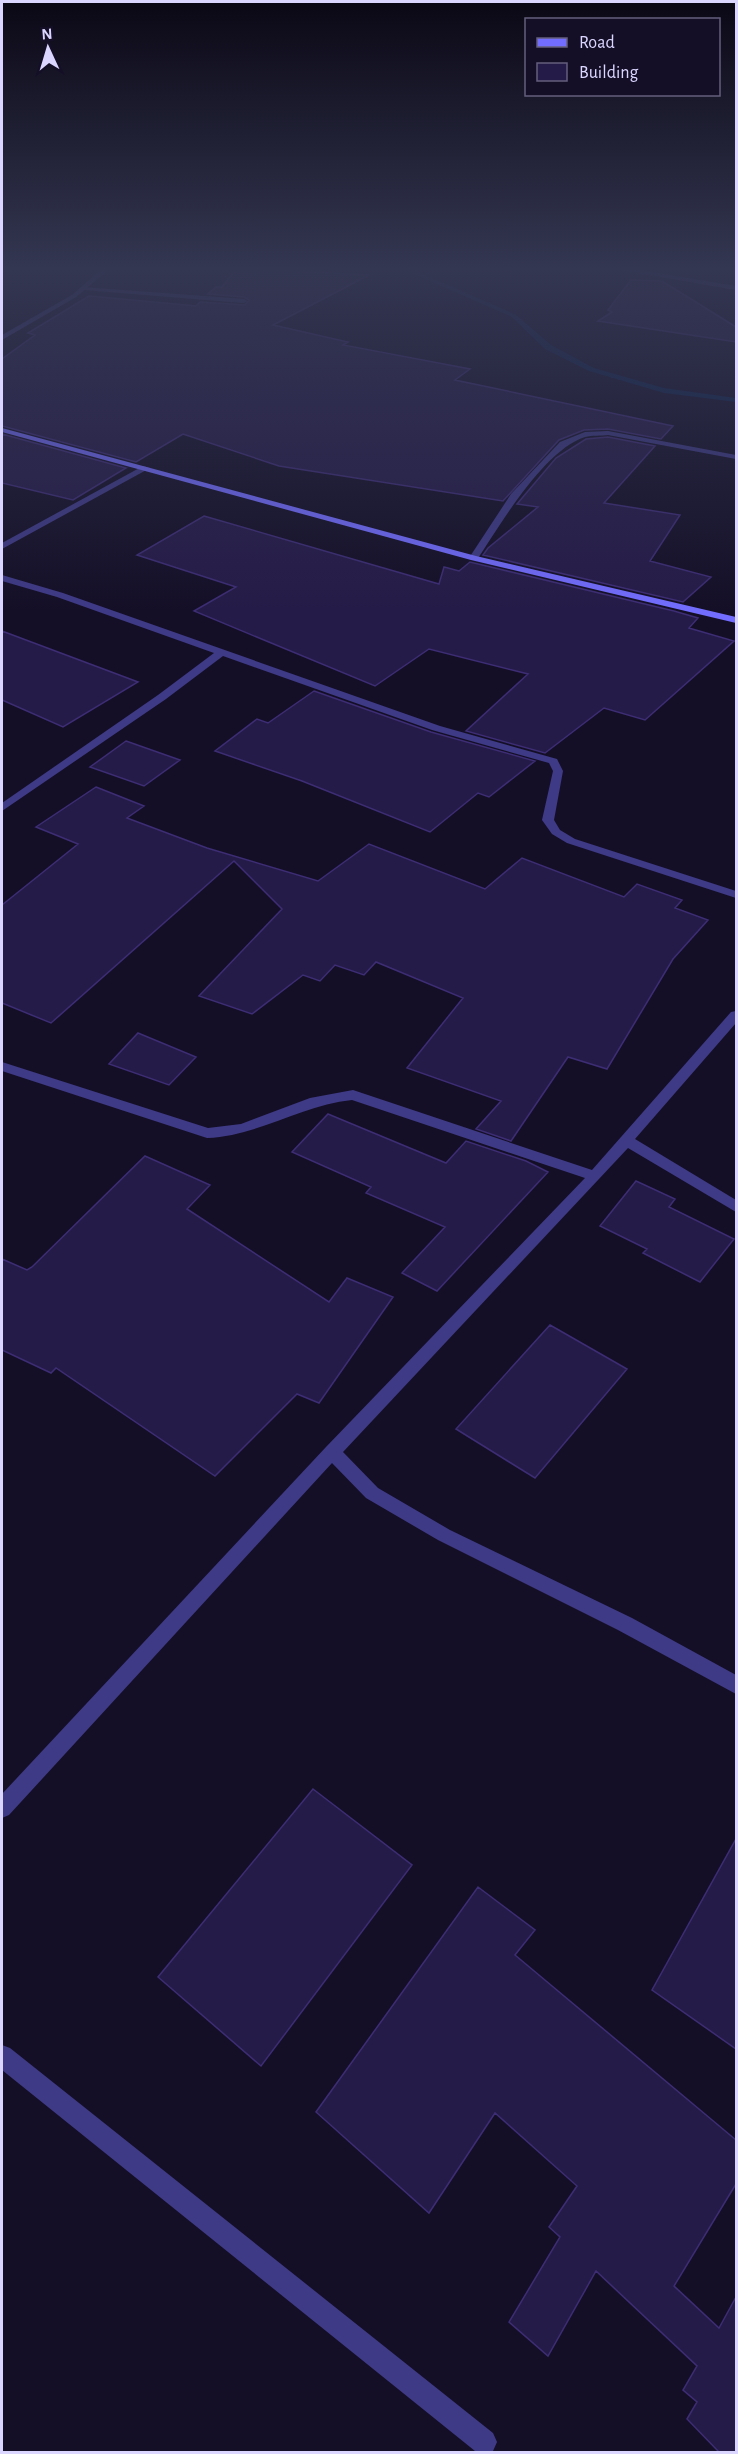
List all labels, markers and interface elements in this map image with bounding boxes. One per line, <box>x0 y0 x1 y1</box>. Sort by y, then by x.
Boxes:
north arrow <box>18 18 78 78</box>
legend <box>525 18 720 96</box>
text: N <box>41 26 53 42</box>
text: Road <box>579 34 615 52</box>
text: Building <box>579 64 639 82</box>

